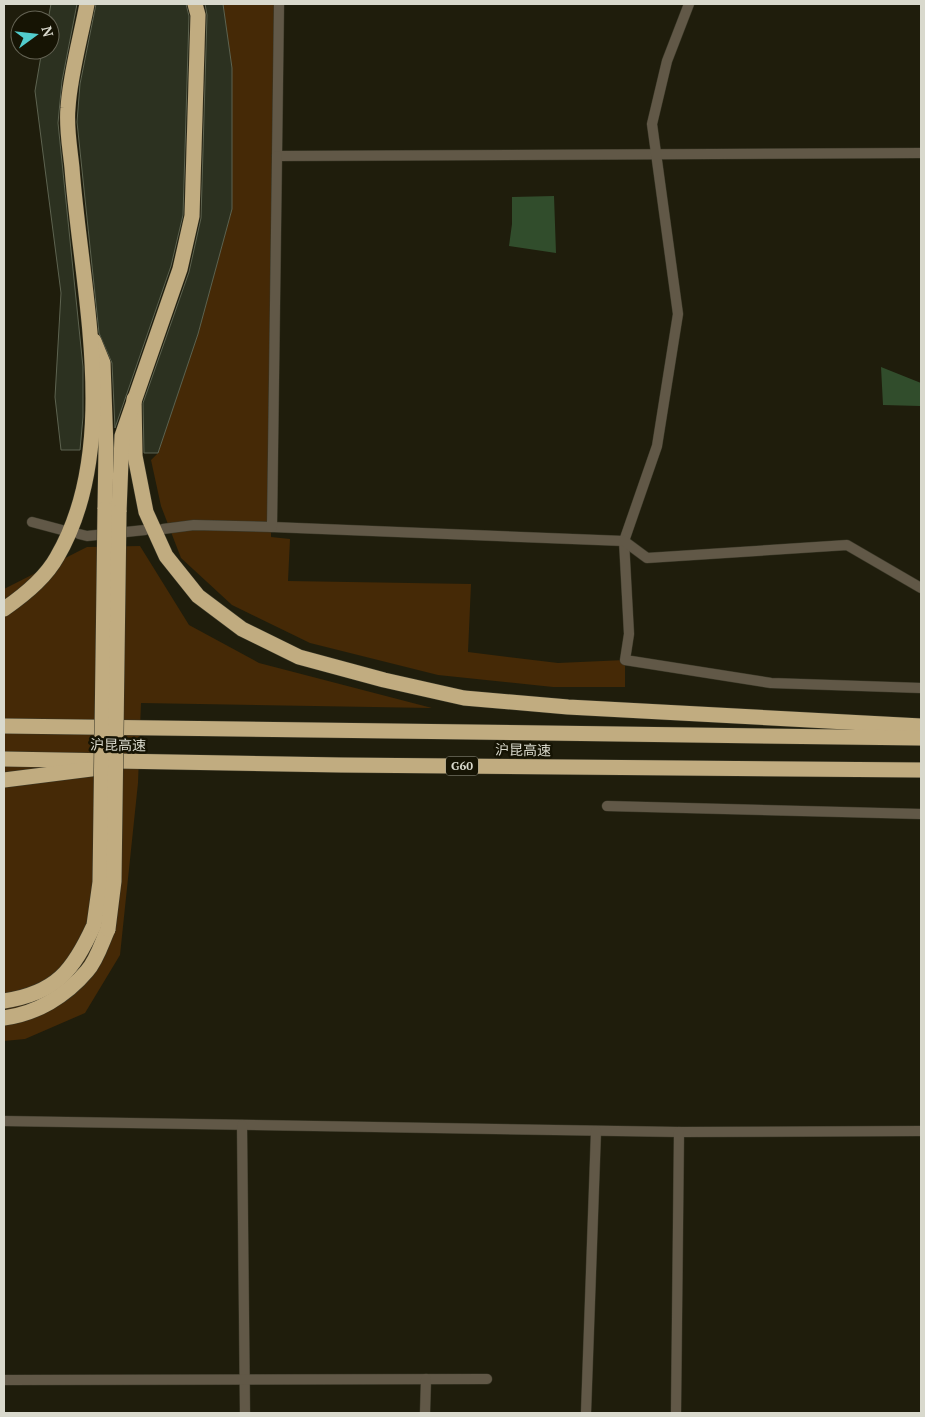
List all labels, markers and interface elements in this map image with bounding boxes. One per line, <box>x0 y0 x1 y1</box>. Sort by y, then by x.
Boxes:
north arrow <box>10 10 60 60</box>
text: N <box>37 24 59 39</box>
street label: 沪昆高速 <box>90 735 146 754</box>
street label: 沪昆高速 <box>495 740 551 759</box>
road number: G60 <box>446 756 478 776</box>

